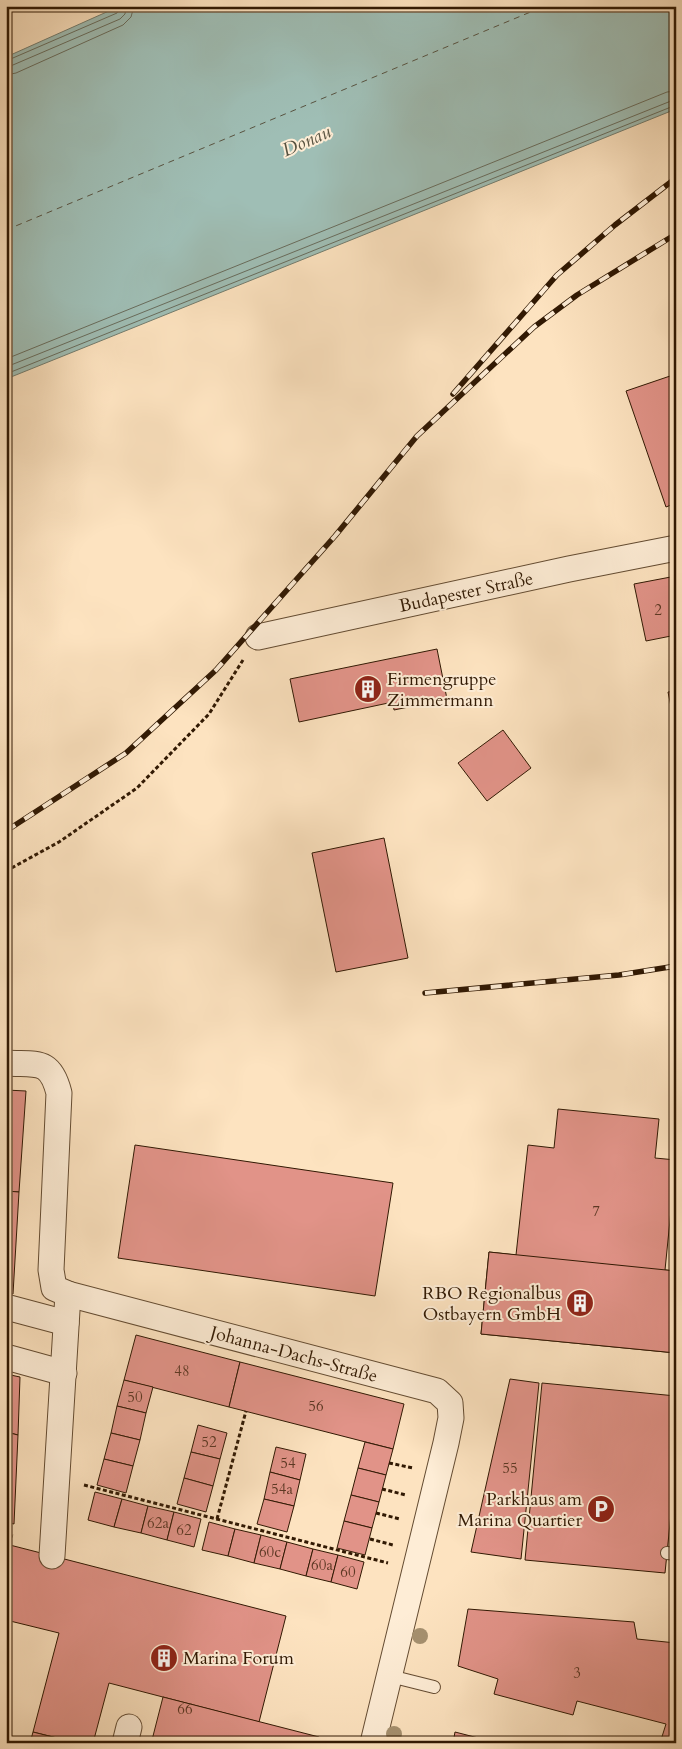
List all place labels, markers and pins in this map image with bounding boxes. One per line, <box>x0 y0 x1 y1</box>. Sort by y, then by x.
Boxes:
place label: Firmengruppe Zimmermann <box>387 667 496 713</box>
building icon: Firmengruppe Zimmermann <box>353 674 383 704</box>
place label: RBO Regionalbus Ostbayern GmbH <box>422 1281 561 1327</box>
building icon: RBO Regionalbus Ostbayern GmbH <box>565 1288 595 1318</box>
place label: Parkhaus am Marina Quartier <box>458 1487 583 1533</box>
parking icon: Parkhaus am Marina Quartier <box>586 1494 616 1524</box>
building icon: Marina Forum <box>149 1643 179 1673</box>
place label: Marina Forum <box>183 1646 295 1671</box>

